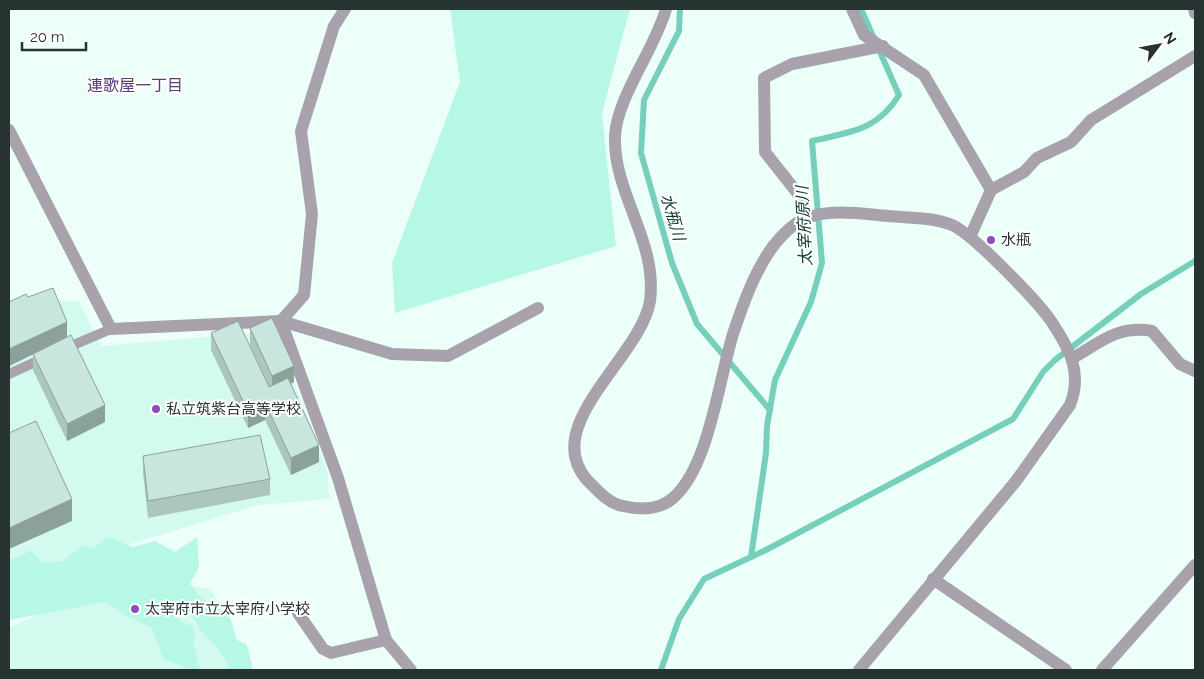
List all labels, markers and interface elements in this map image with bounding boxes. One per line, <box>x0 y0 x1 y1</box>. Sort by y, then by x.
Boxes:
scale bar <box>22 20 86 52</box>
north arrow <box>1134 20 1184 70</box>
text: 20 m <box>30 28 65 46</box>
text: N <box>1160 29 1180 47</box>
district label: 連歌屋一丁目 <box>87 76 183 95</box>
water label: 太宰府原川 <box>792 184 816 266</box>
water label: 水瓶川 <box>657 191 689 245</box>
place label: 水瓶 <box>1001 231 1031 249</box>
marker: 水瓶 <box>985 234 997 246</box>
place label: 私立筑紫台高等学校 <box>166 400 301 418</box>
marker: 私立筑紫台高等学校 <box>150 403 162 415</box>
place label: 太宰府市立太宰府小学校 <box>145 600 310 618</box>
marker: 太宰府市立太宰府小学校 <box>129 603 141 615</box>

